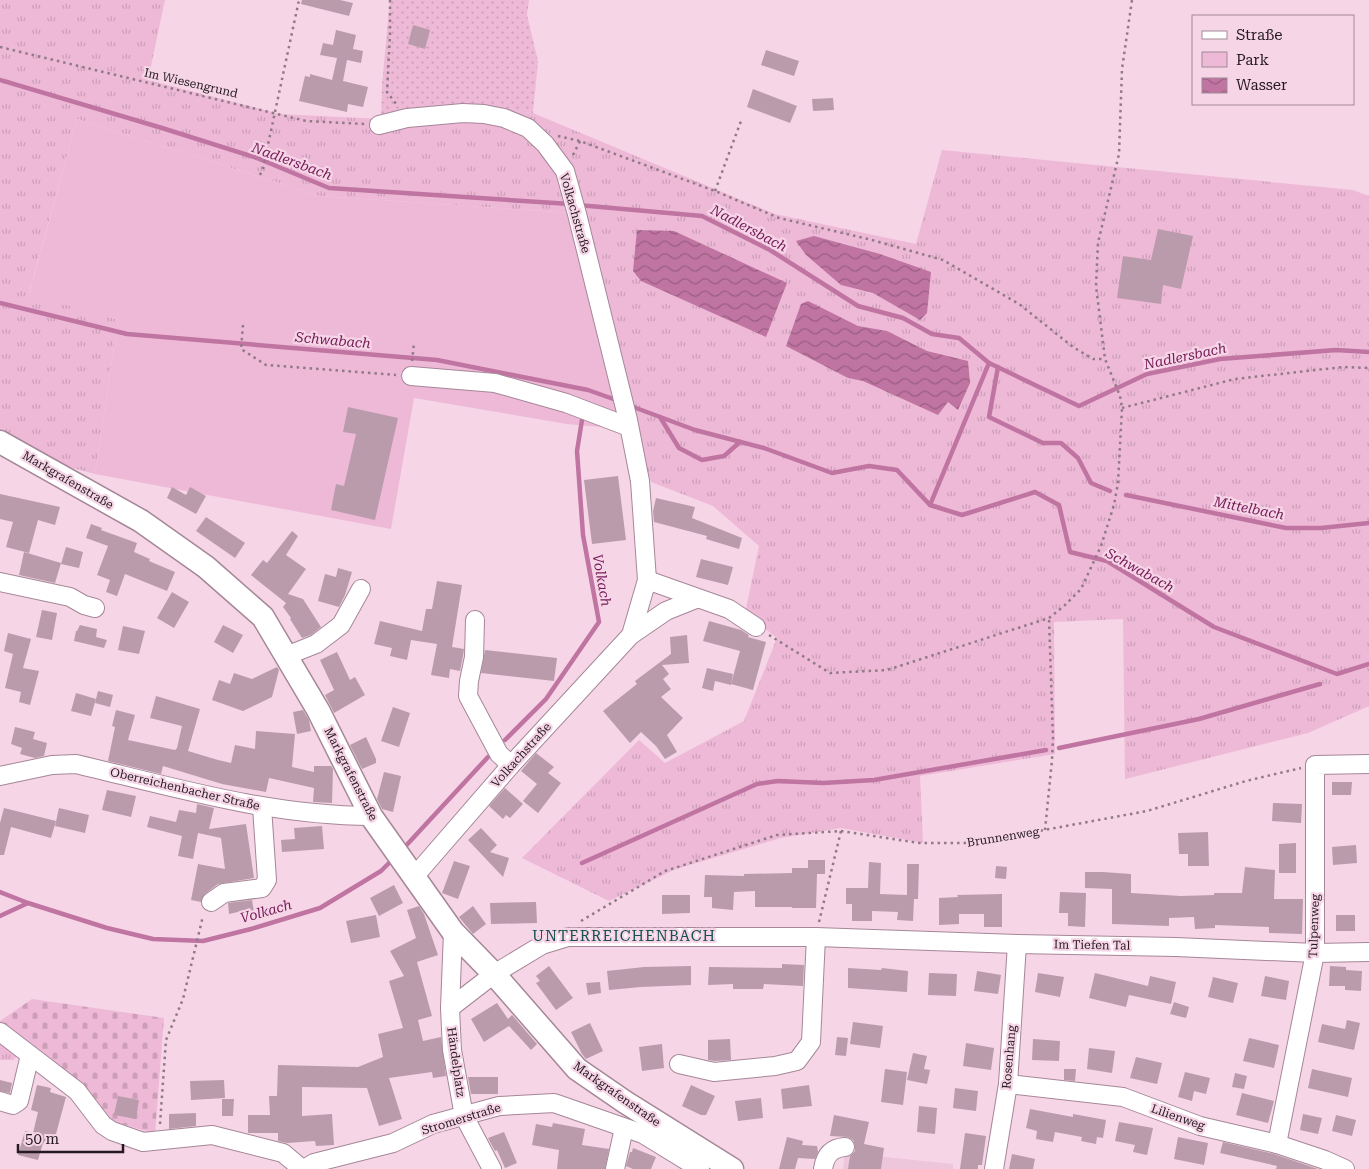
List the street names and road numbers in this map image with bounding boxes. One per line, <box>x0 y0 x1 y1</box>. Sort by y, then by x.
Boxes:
street label: Im Wiesengrund <box>143 65 239 101</box>
street label: Volkachstraße <box>557 171 593 255</box>
street label: Markgrafenstraße <box>20 448 116 512</box>
street label: Volkachstraße <box>488 719 554 790</box>
street label: Markgrafenstraße <box>321 725 381 823</box>
street label: Oberreichenbacher Straße <box>109 765 261 813</box>
street label: Brunnenweg <box>966 824 1040 850</box>
street label: Tulpenweg <box>1306 894 1322 958</box>
street label: Im Tiefen Tal <box>1054 937 1131 953</box>
street label: Rosenhang <box>999 1024 1019 1090</box>
street label: Händelplatz <box>444 1026 468 1098</box>
street label: Markgrafenstraße <box>571 1059 663 1129</box>
street label: Stromerstraße <box>420 1100 503 1138</box>
street label: Lilienweg <box>1149 1101 1207 1133</box>

